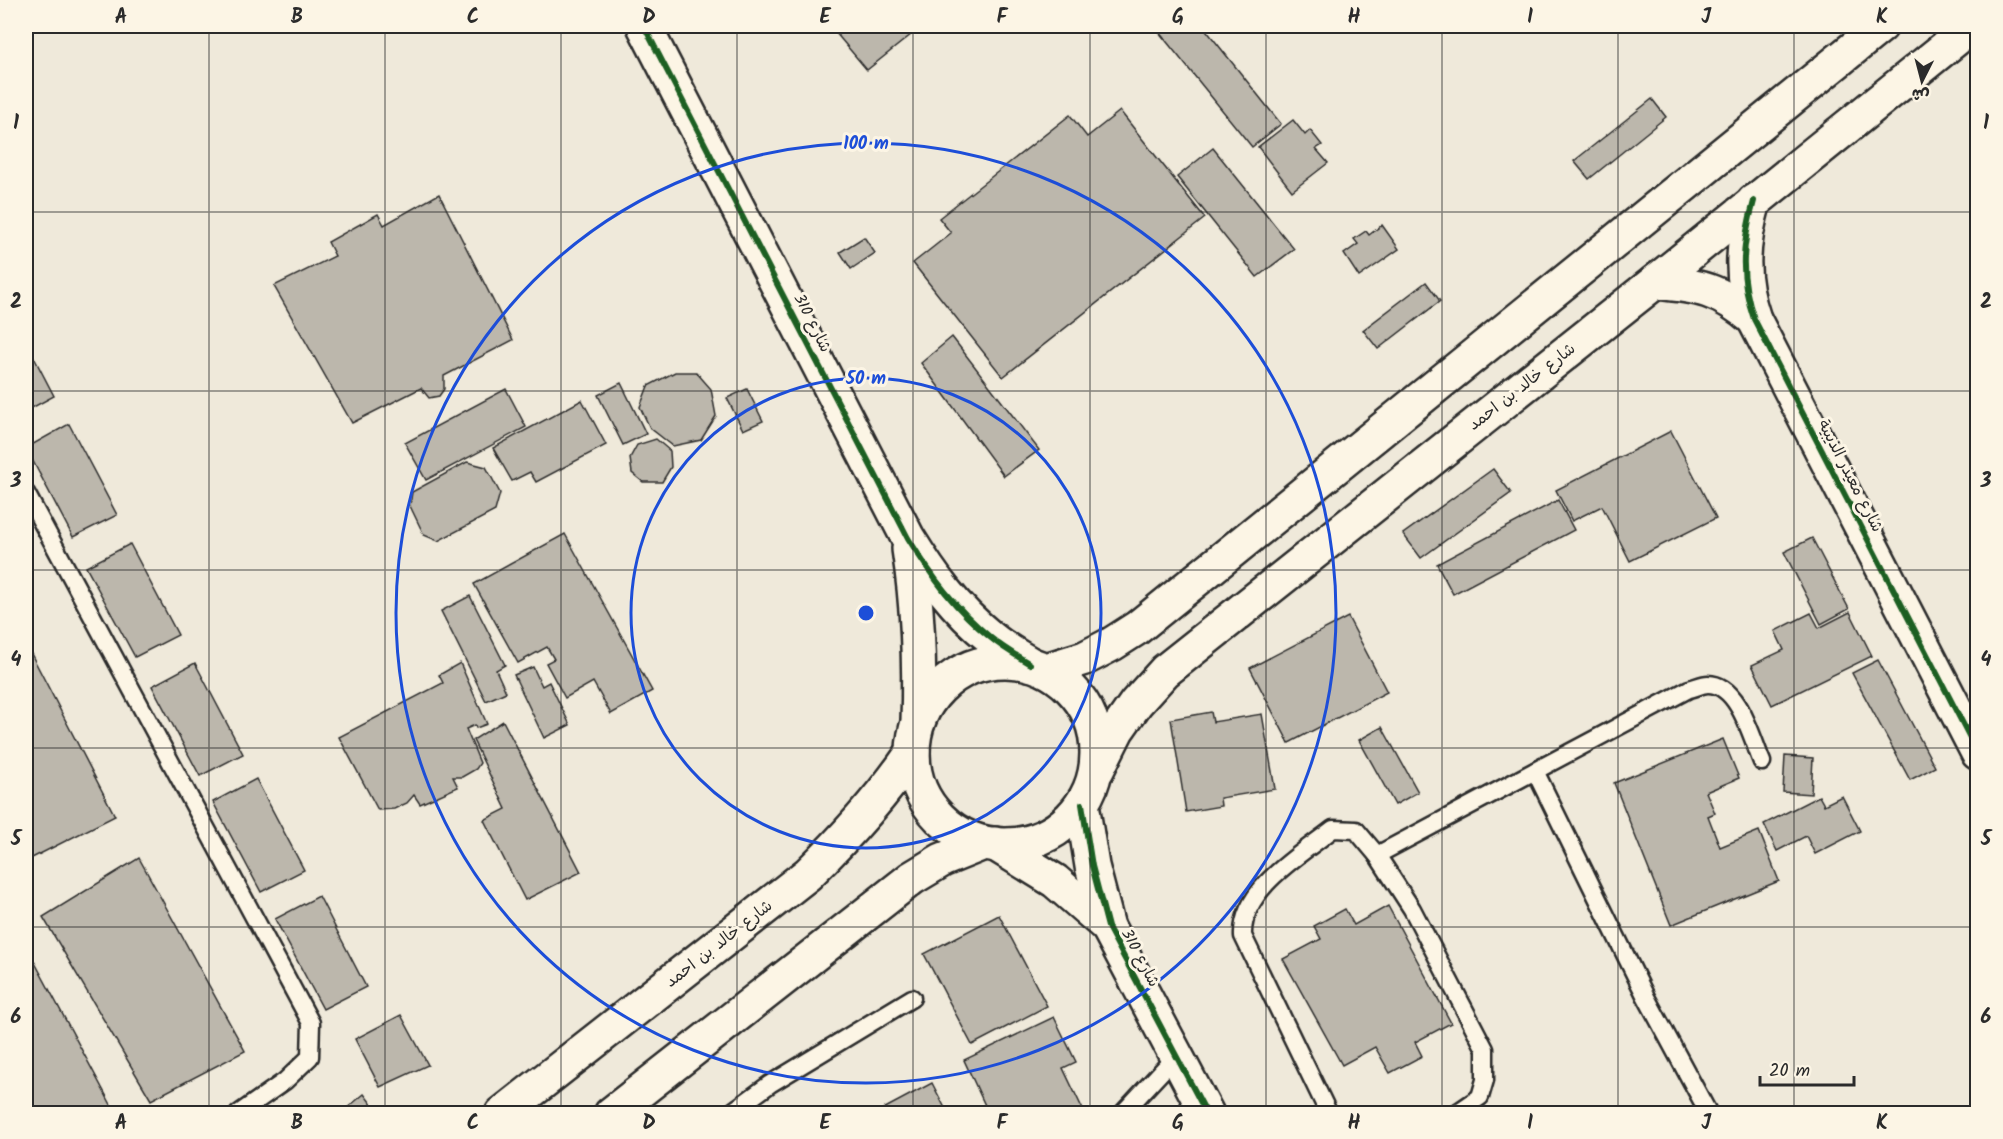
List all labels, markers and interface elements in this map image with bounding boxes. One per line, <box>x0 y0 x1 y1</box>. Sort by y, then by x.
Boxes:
text: A <box>115 2 127 34</box>
text: B <box>291 2 303 34</box>
text: C <box>467 2 479 34</box>
text: D <box>642 2 656 34</box>
text: E <box>819 2 831 34</box>
text: F <box>997 2 1009 34</box>
text: G <box>1172 2 1184 34</box>
text: H <box>1347 2 1361 34</box>
text: I <box>1527 2 1533 34</box>
text: J <box>1701 2 1712 34</box>
text: K <box>1876 2 1888 34</box>
north arrow <box>1892 51 1952 111</box>
text: ش <box>1911 81 1931 108</box>
text: 1 <box>13 108 19 140</box>
text: 1 <box>1983 108 1989 140</box>
text: 100 m <box>843 130 889 159</box>
text: 2 <box>10 287 22 319</box>
text: 2 <box>1980 287 1992 319</box>
street label: شارع 310 <box>787 289 837 357</box>
street label: شارع خالد بن احمد <box>1463 337 1581 437</box>
text: 50 m <box>845 365 886 394</box>
street label: شارع معيذر الذيبية <box>1811 415 1889 537</box>
text: 3 <box>10 466 22 498</box>
text: 3 <box>1980 466 1992 498</box>
centre of rings <box>856 603 876 623</box>
text: 4 <box>11 645 22 677</box>
text: 4 <box>1981 645 1992 677</box>
text: 5 <box>10 824 23 856</box>
text: 5 <box>1980 824 1993 856</box>
street label: شارع خالد بن احمد <box>660 894 778 994</box>
street label: شارع 310 <box>1114 924 1166 992</box>
text: 6 <box>11 1002 22 1034</box>
text: 6 <box>1981 1002 1992 1034</box>
scale bar <box>1760 1049 1854 1087</box>
text: 20 m <box>1769 1057 1810 1086</box>
text: A <box>115 1108 127 1139</box>
text: B <box>291 1108 303 1139</box>
text: C <box>467 1108 479 1139</box>
text: D <box>642 1108 656 1139</box>
text: E <box>819 1108 831 1139</box>
text: F <box>997 1108 1009 1139</box>
text: G <box>1172 1108 1184 1139</box>
text: H <box>1347 1108 1361 1139</box>
text: I <box>1527 1108 1533 1139</box>
text: J <box>1701 1108 1712 1139</box>
text: K <box>1876 1108 1888 1139</box>

